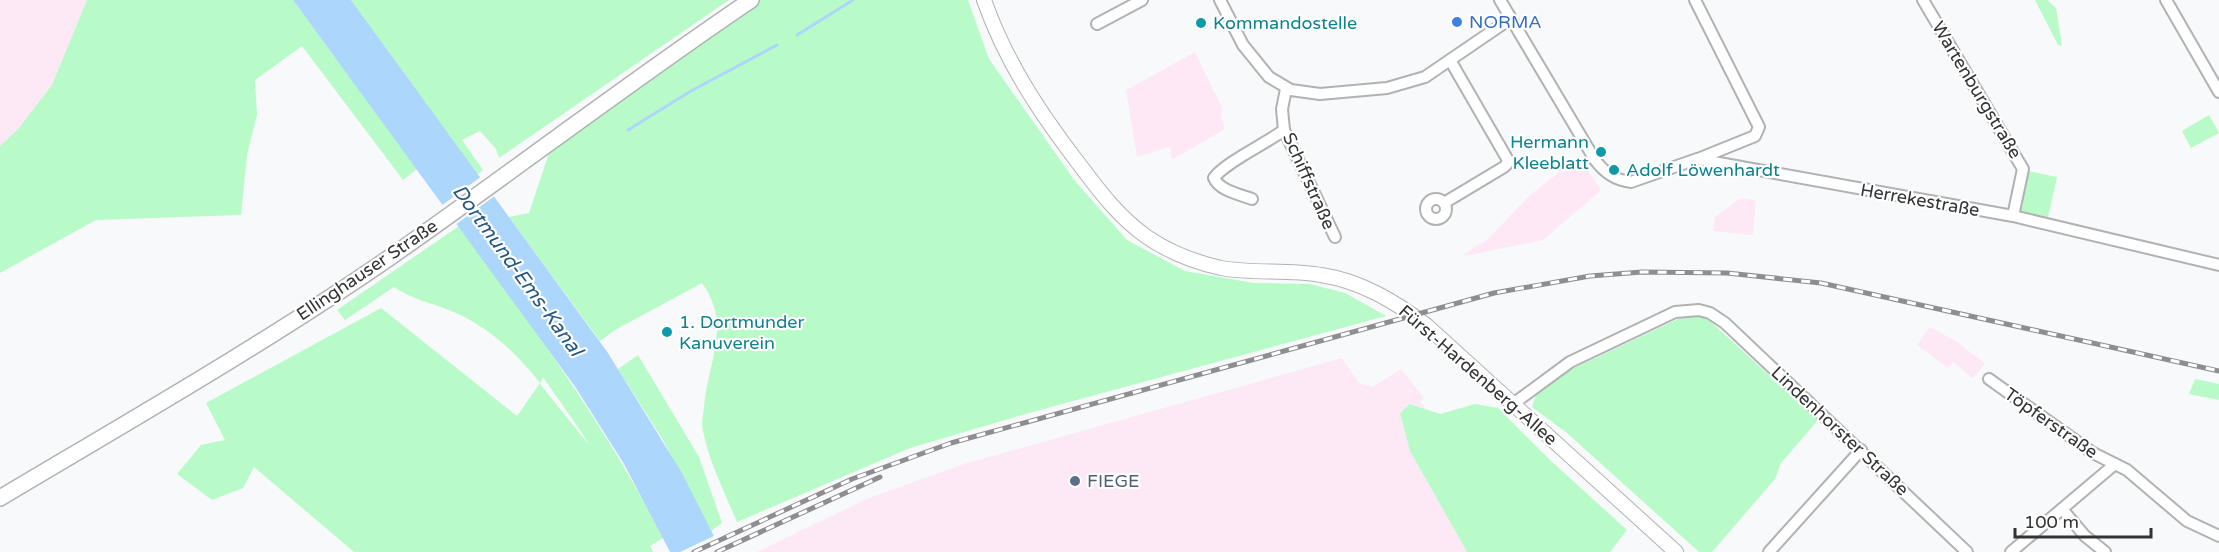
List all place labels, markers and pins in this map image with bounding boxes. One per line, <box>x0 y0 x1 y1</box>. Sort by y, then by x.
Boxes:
place label: NORMA <box>1469 11 1542 33</box>
place label: Kommandostelle <box>1213 12 1357 34</box>
marker: NORMA <box>1450 15 1464 29</box>
marker: Kommandostelle <box>1194 16 1208 30</box>
place label: Hermann Kleeblatt <box>1510 131 1589 174</box>
marker: Hermann Kleeblatt <box>1594 145 1608 159</box>
place label: Adolf Löwenhardt <box>1626 159 1780 181</box>
marker: Adolf Löwenhardt <box>1607 163 1621 177</box>
place label: 1. Dortmunder Kanuverein <box>679 311 804 354</box>
marker: 1. Dortmunder Kanuverein <box>660 325 674 339</box>
place label: FIEGE <box>1087 470 1140 492</box>
marker: FIEGE <box>1068 474 1082 488</box>

